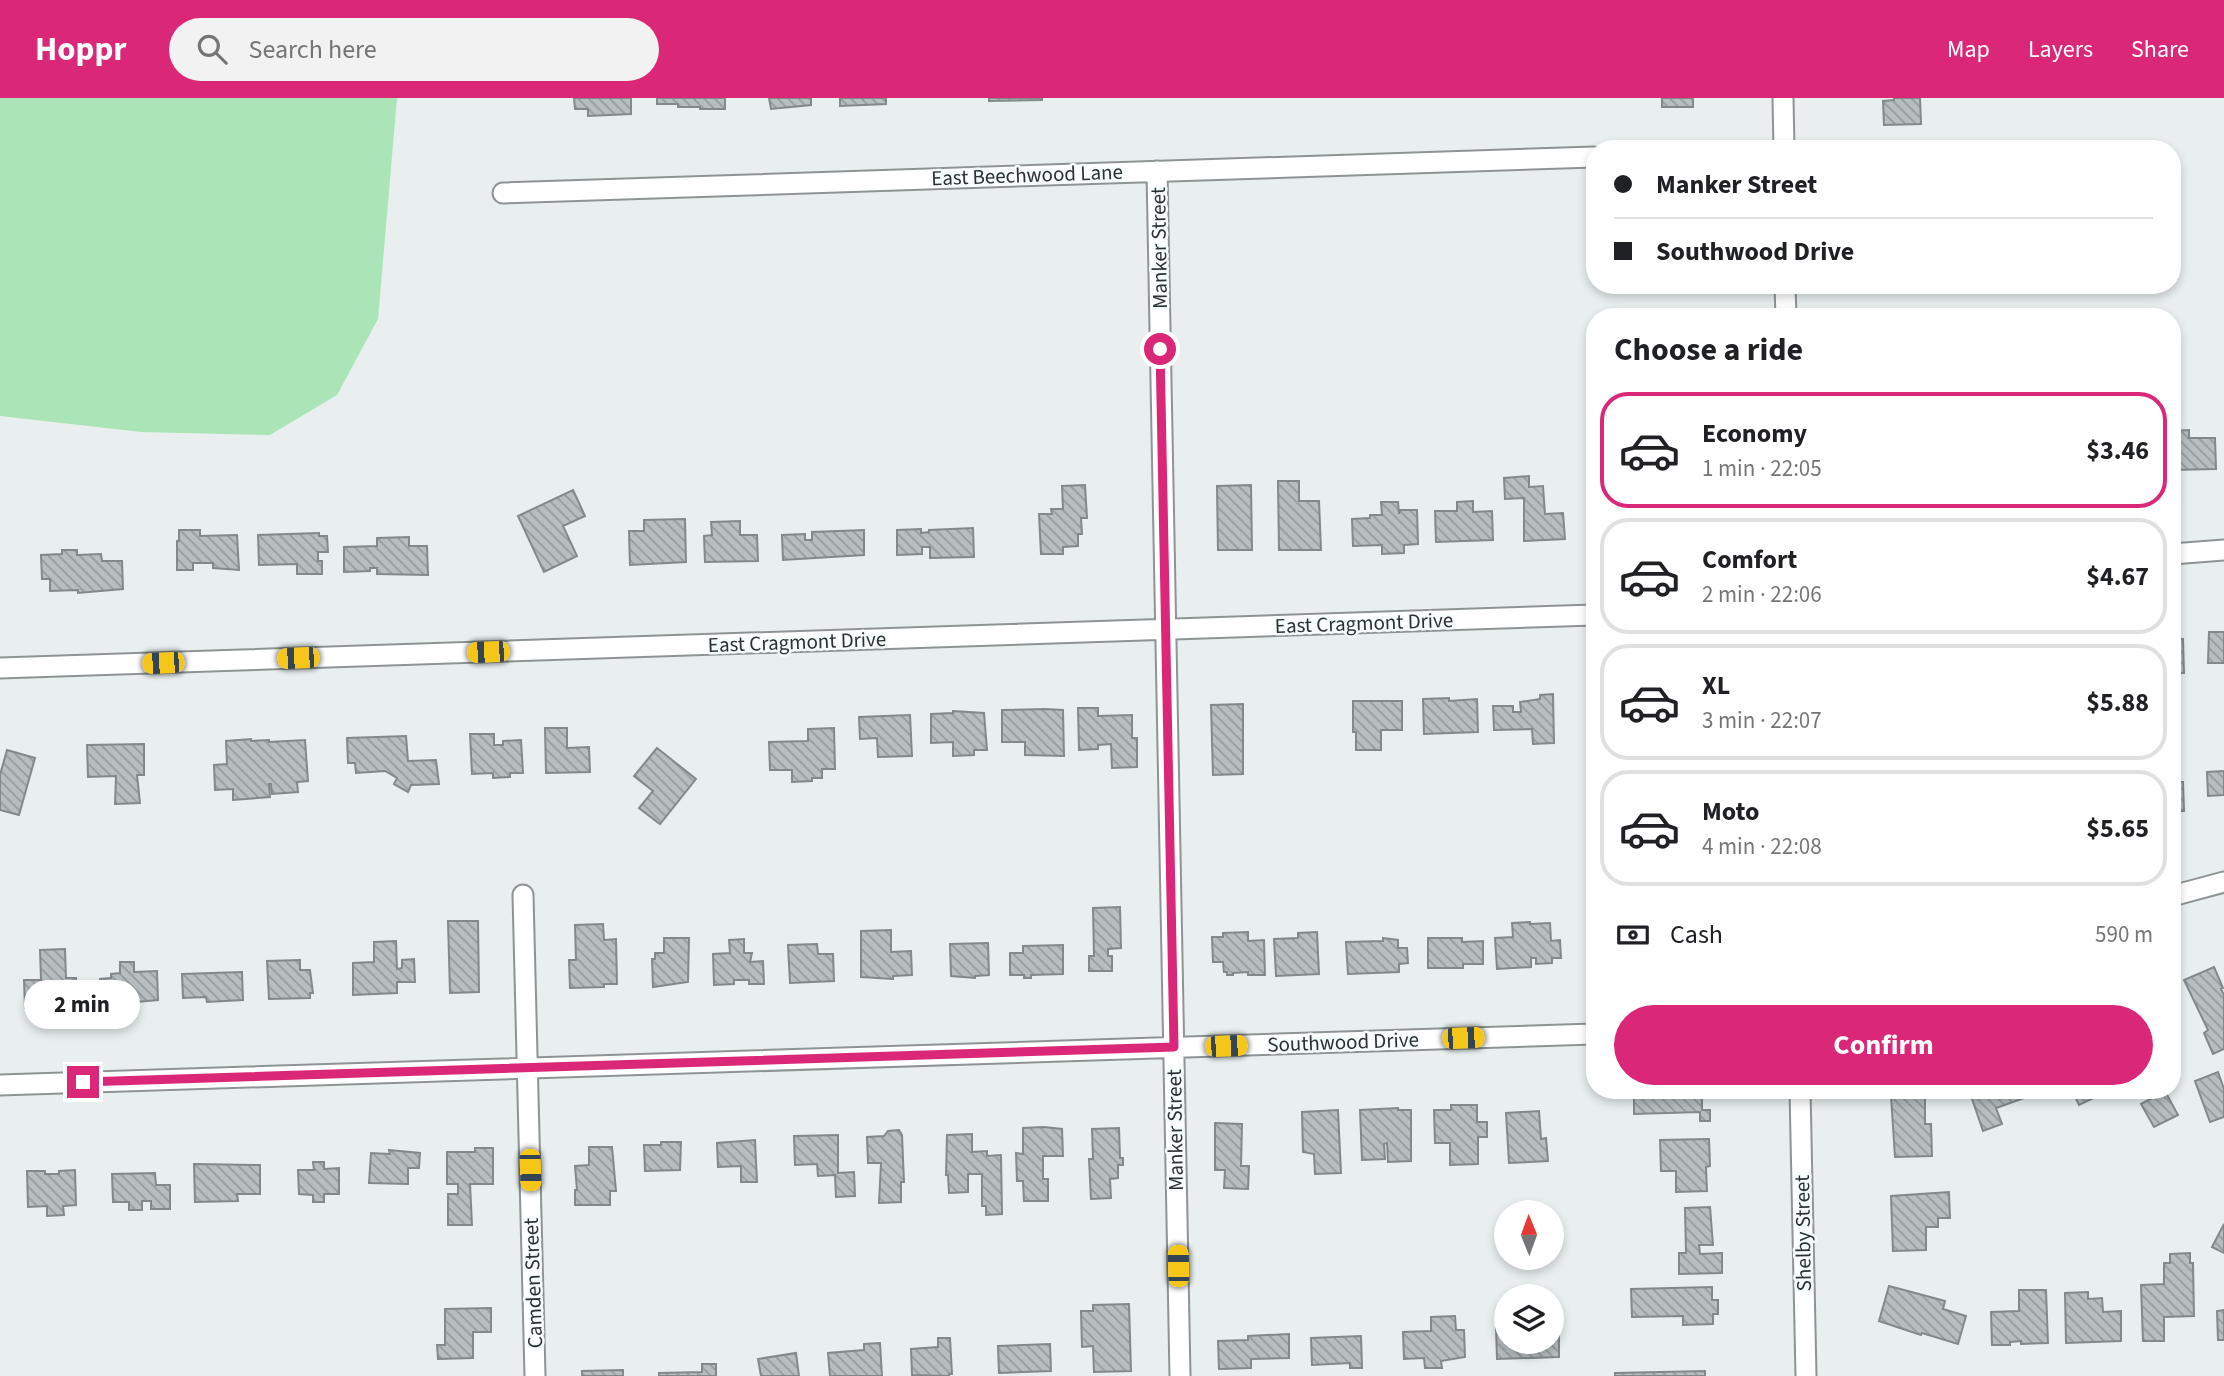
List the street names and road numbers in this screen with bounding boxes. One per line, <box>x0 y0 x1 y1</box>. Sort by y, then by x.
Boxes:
street label: East Beechwood Lane <box>931 157 1123 193</box>
street label: Manker Street <box>1143 187 1175 309</box>
street label: East Cragmont Drive <box>1274 605 1454 641</box>
street label: East Cragmont Drive <box>707 624 887 660</box>
street label: Southwood Drive <box>1267 1024 1419 1060</box>
street label: Manker Street <box>1159 1069 1191 1191</box>
street label: Shelby Street <box>1787 1174 1819 1292</box>
street label: Camden Street <box>516 1217 550 1349</box>

